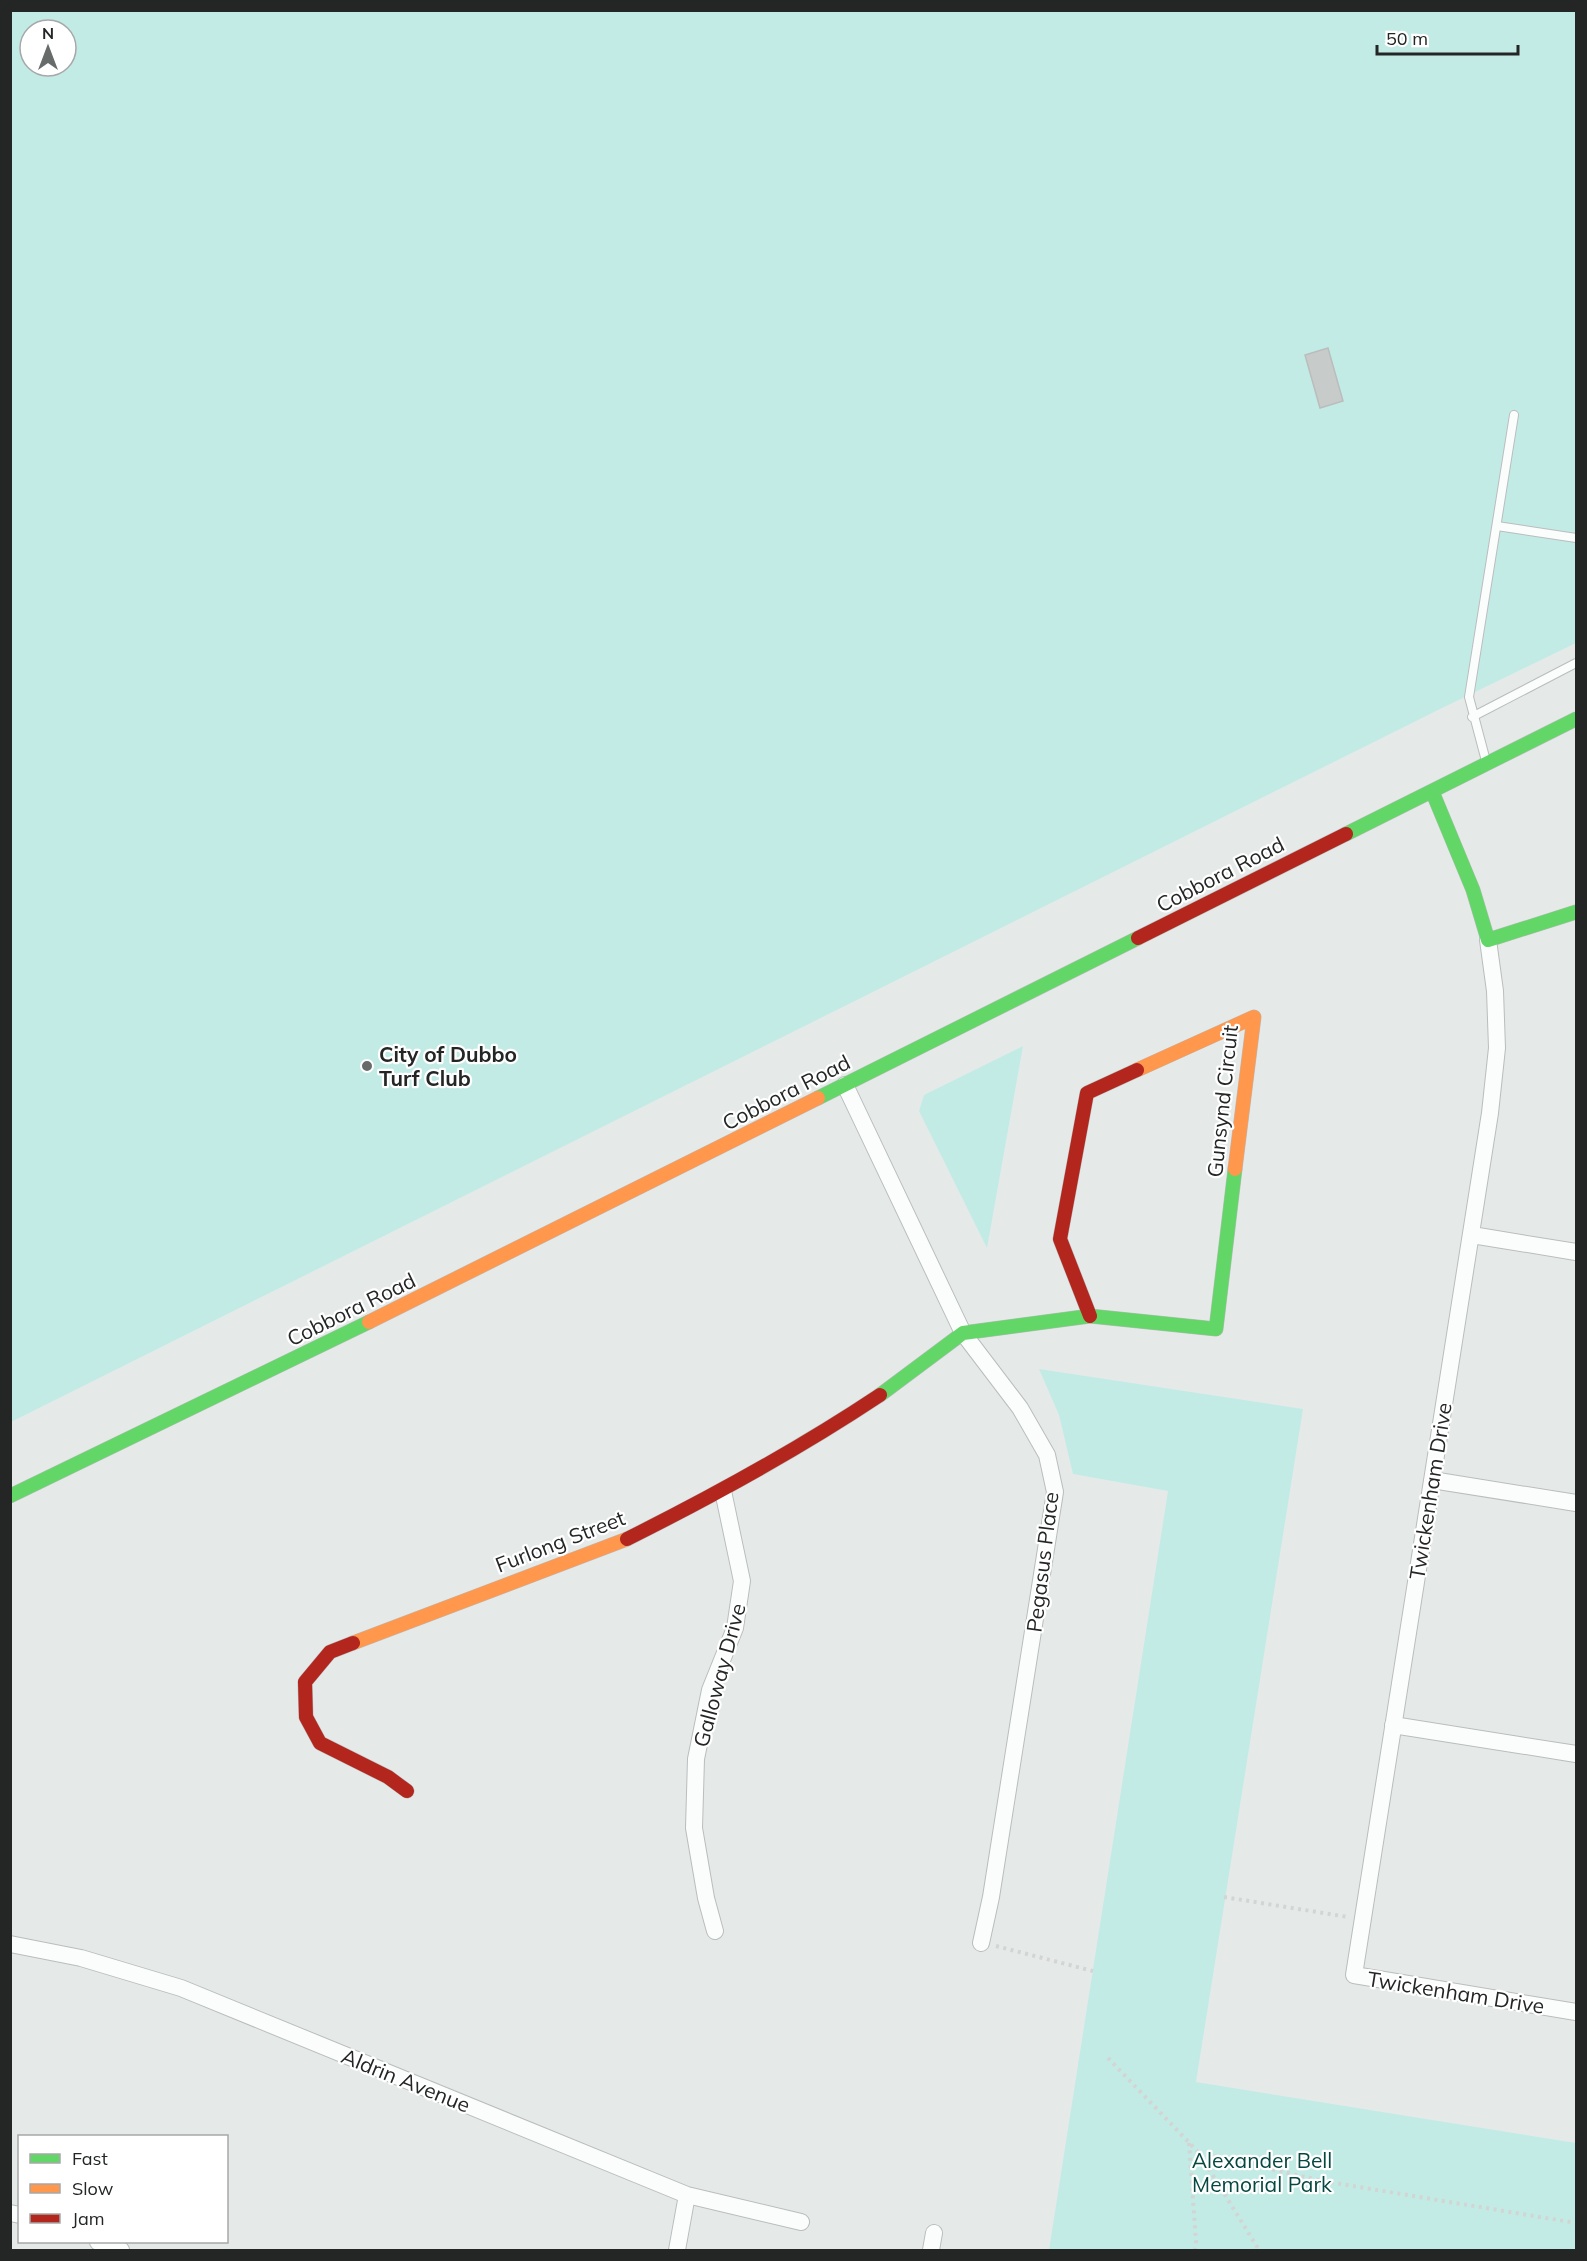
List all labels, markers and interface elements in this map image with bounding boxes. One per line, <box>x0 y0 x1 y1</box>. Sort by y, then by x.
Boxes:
north arrow <box>18 18 78 78</box>
scale bar <box>1377 18 1518 56</box>
text: N <box>42 23 54 43</box>
text: 50 m <box>1386 27 1428 50</box>
street label: Cobbora Road <box>1152 831 1288 917</box>
street label: Gunsynd Circuit <box>1201 1023 1243 1179</box>
place label: City of Dubbo Turf Club <box>379 1041 517 1091</box>
street label: Cobbora Road <box>718 1049 854 1135</box>
marker: City of Dubbo Turf Club <box>360 1059 374 1073</box>
street label: Cobbora Road <box>282 1267 420 1351</box>
street label: Twickenham Drive <box>1403 1401 1457 1581</box>
street label: Pegasus Place <box>1020 1490 1064 1634</box>
street label: Furlong Street <box>491 1504 629 1578</box>
street label: Galloway Drive <box>687 1600 751 1750</box>
street label: Twickenham Drive <box>1366 1965 1546 2019</box>
street label: Aldrin Avenue <box>338 2042 474 2118</box>
legend <box>18 2135 228 2243</box>
text: Fast <box>72 2147 108 2170</box>
park label: Alexander Bell Memorial Park <box>1192 2147 1332 2197</box>
text: Slow <box>72 2177 114 2200</box>
text: Jam <box>72 2207 105 2230</box>

